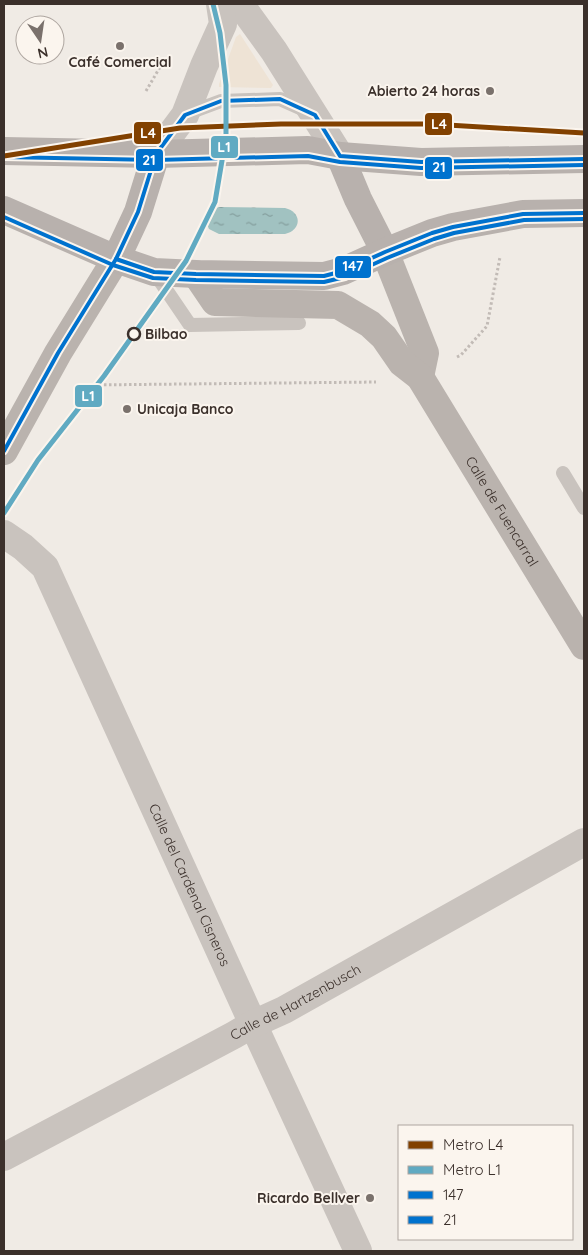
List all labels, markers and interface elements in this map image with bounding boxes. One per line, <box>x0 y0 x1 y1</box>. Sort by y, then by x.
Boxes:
north arrow <box>15 15 65 65</box>
marker: Café Comercial <box>114 40 126 52</box>
text: N <box>36 43 50 63</box>
place label: Café Comercial <box>68 53 172 71</box>
place label: Abierto 24 horas <box>368 82 480 100</box>
marker: Abierto 24 horas <box>484 85 496 97</box>
line badge: L4 <box>424 112 453 136</box>
text: L4 <box>431 115 447 133</box>
line badge: L4 <box>133 121 162 145</box>
text: L4 <box>140 124 156 142</box>
line badge: L1 <box>210 135 239 159</box>
text: L1 <box>217 138 231 156</box>
line badge: 21 <box>135 148 164 172</box>
text: 21 <box>142 151 156 169</box>
line badge: 21 <box>424 156 453 180</box>
text: 21 <box>432 158 446 176</box>
line badge: 147 <box>334 255 372 279</box>
text: 147 <box>343 257 364 275</box>
place label: Bilbao <box>145 325 188 343</box>
marker: Bilbao <box>127 327 141 341</box>
line badge: L1 <box>74 384 103 408</box>
text: L1 <box>81 387 95 405</box>
place label: Unicaja Banco <box>137 400 234 418</box>
marker: Unicaja Banco <box>121 403 133 415</box>
street label: Calle de Fuencarral <box>462 453 542 570</box>
street label: Calle del Cardenal Cisneros <box>145 801 235 969</box>
street label: Calle de Hartzenbusch <box>227 960 364 1044</box>
legend <box>398 1125 573 1240</box>
text: Metro L4 <box>443 1135 504 1154</box>
text: Metro L1 <box>443 1160 501 1179</box>
text: 147 <box>443 1185 464 1204</box>
place label: Ricardo Bellver <box>257 1189 360 1207</box>
marker: Ricardo Bellver <box>364 1192 376 1204</box>
text: 21 <box>443 1210 457 1229</box>

